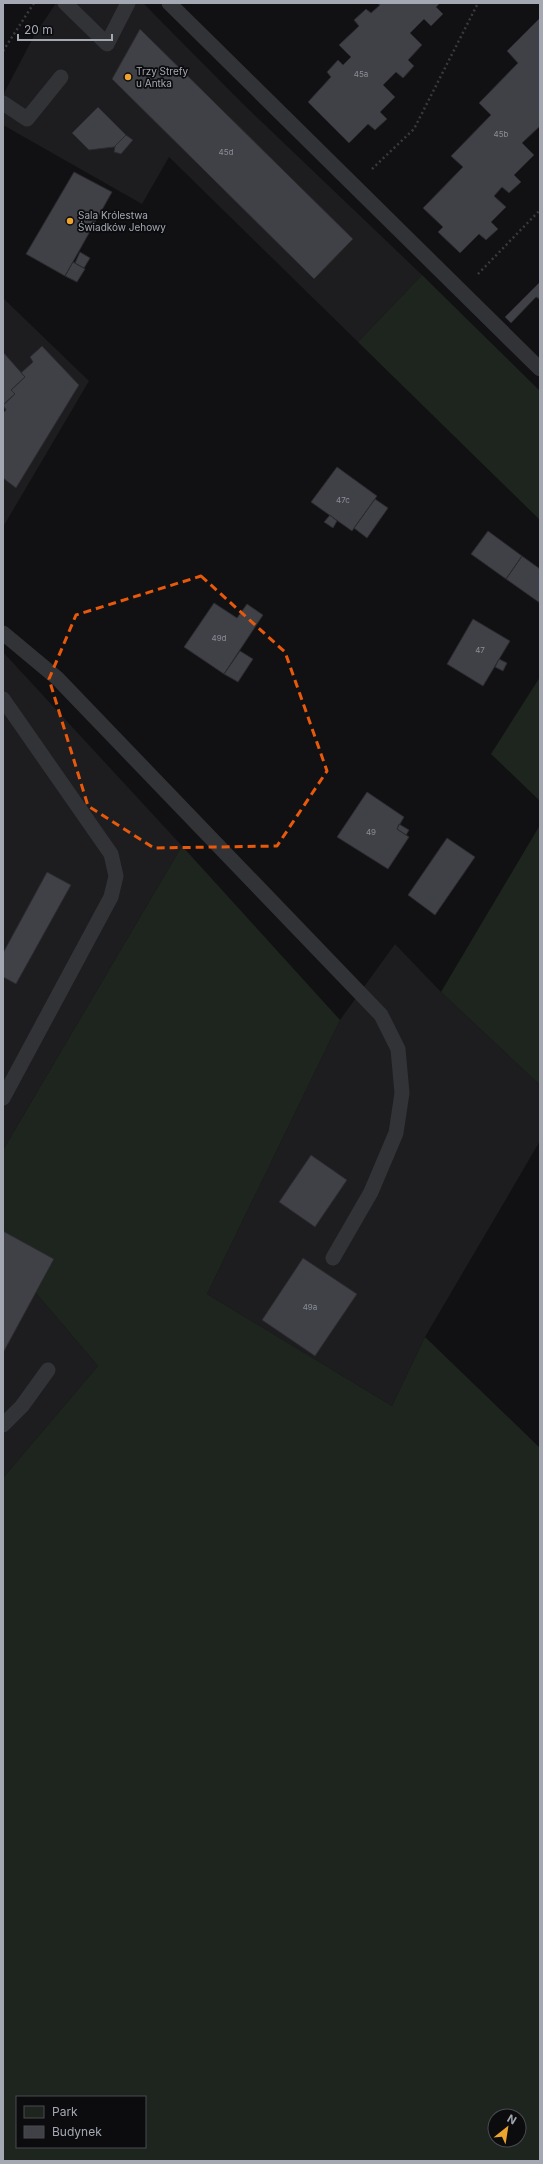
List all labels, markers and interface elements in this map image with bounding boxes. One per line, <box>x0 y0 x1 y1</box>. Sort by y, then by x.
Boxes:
scale bar <box>18 16 112 42</box>
text: 20 m <box>24 22 53 37</box>
place label: Trzy Strefy u Antka <box>136 65 188 89</box>
house number: 45a <box>354 69 368 79</box>
marker: Trzy Strefy u Antka <box>123 72 133 82</box>
house number: 45b <box>494 129 509 139</box>
house number: 45d <box>219 147 234 157</box>
place label: Sala Królestwa Świadków Jehowy <box>78 209 166 233</box>
marker: Sala Królestwa Świadków Jehowy <box>65 216 75 226</box>
house number: 47c <box>336 495 350 505</box>
house number: 49d <box>211 633 227 643</box>
house number: 47 <box>475 645 485 655</box>
house number: 49 <box>366 827 376 837</box>
house number: 49a <box>303 1302 317 1312</box>
legend <box>16 2096 146 2148</box>
text: Park <box>52 2104 78 2119</box>
north arrow <box>487 2108 527 2148</box>
text: N <box>505 2111 519 2127</box>
text: Budynek <box>52 2124 102 2139</box>

